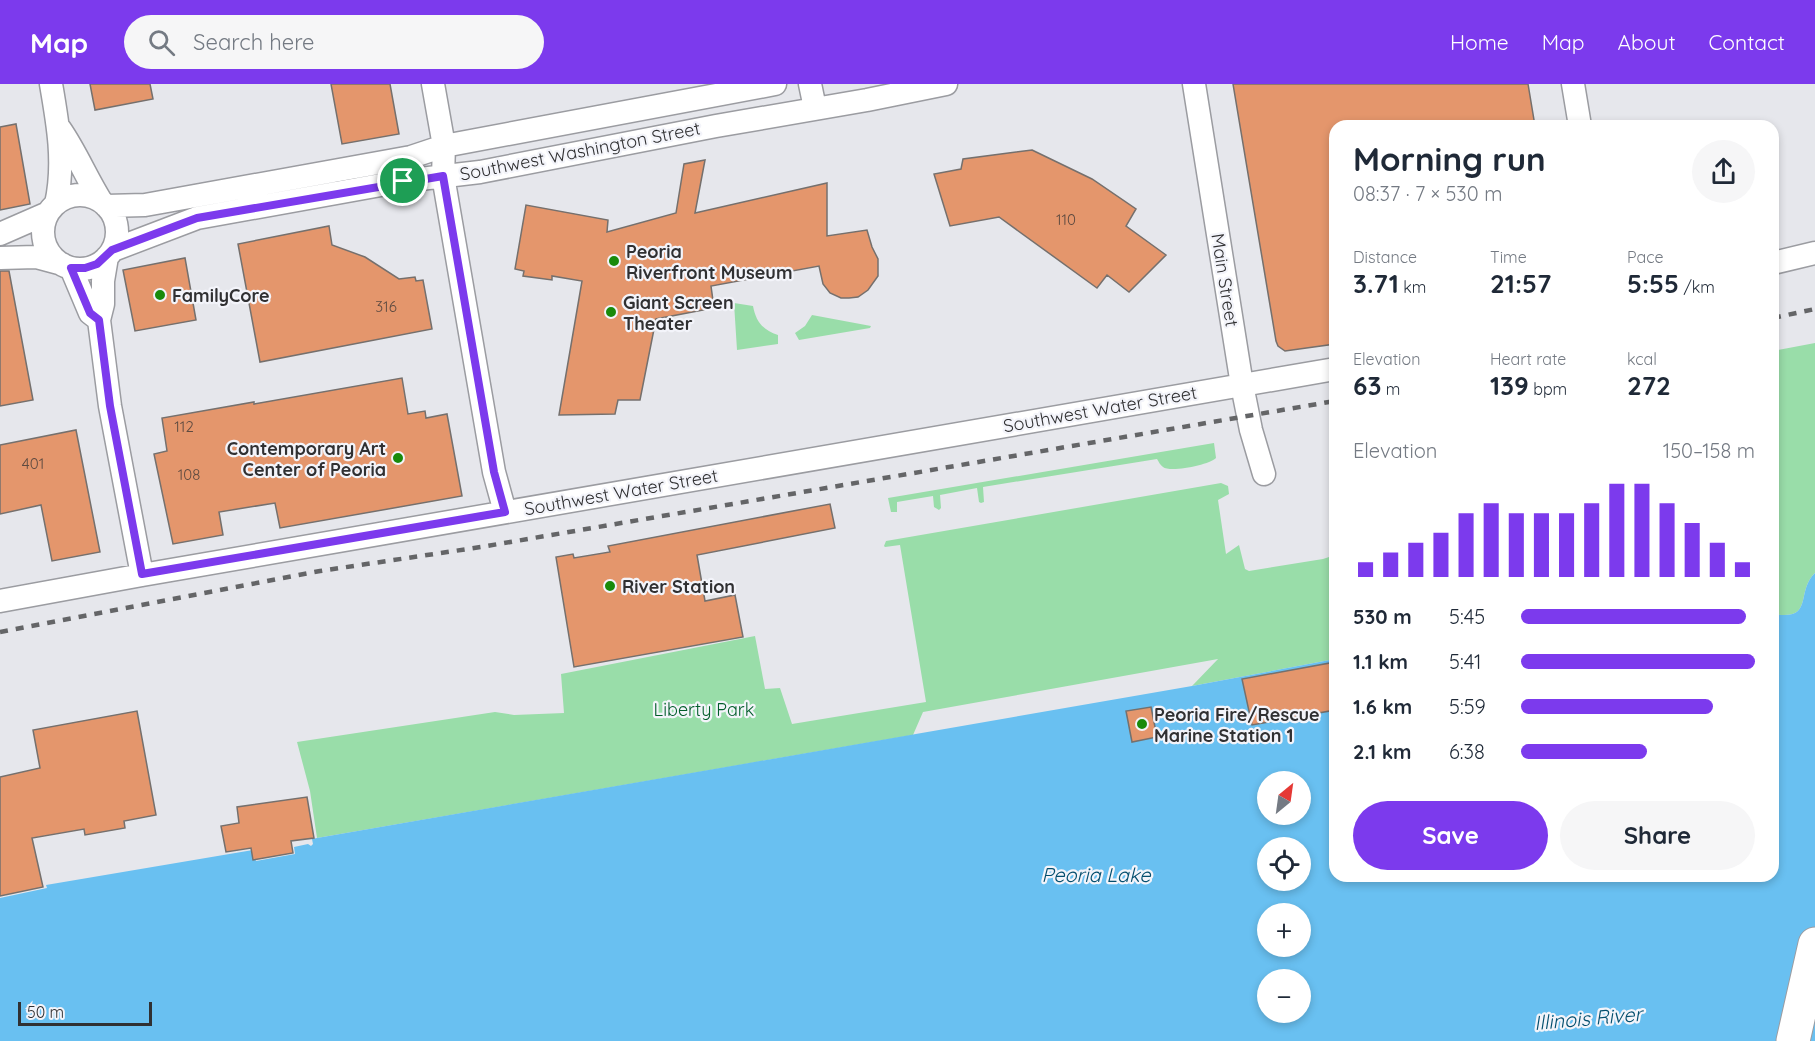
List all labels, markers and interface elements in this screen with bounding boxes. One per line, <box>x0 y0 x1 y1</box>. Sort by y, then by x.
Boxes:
search box <box>124 15 544 69</box>
text: Map <box>30 25 88 60</box>
icon: search <box>145 26 178 59</box>
text: Search here <box>193 28 315 56</box>
text: Home <box>1450 29 1509 55</box>
text: Map <box>1542 29 1585 55</box>
text: About <box>1618 29 1676 55</box>
text: Contact <box>1709 29 1785 55</box>
street label: Southwest Washington Street <box>458 116 702 186</box>
text: Morning run <box>1353 138 1546 179</box>
button: share <box>1692 140 1755 203</box>
pin <box>377 155 428 206</box>
icon: arrive <box>386 164 419 197</box>
text: 08:37 · 7 × 530 m <box>1353 181 1502 206</box>
house number: 110 <box>1056 210 1076 229</box>
street label: Main Street <box>1206 232 1244 328</box>
place label: Peoria Riverfront Museum <box>626 240 792 284</box>
text: Distance <box>1353 247 1417 267</box>
text: Time <box>1490 247 1527 267</box>
text: Pace <box>1627 247 1663 267</box>
marker: Peoria Riverfront Museum <box>607 254 621 268</box>
text: 3.71 <box>1353 267 1399 300</box>
text: 21:57 <box>1490 267 1551 300</box>
text: 5:55 <box>1627 267 1679 300</box>
text: km <box>1399 277 1426 297</box>
text: /km <box>1679 277 1715 297</box>
place label: FamilyCore <box>172 284 270 307</box>
marker: FamilyCore <box>153 288 167 302</box>
place label: Giant Screen Theater <box>623 291 734 335</box>
house number: 316 <box>375 297 397 316</box>
marker: Giant Screen Theater <box>604 305 618 319</box>
text: Elevation <box>1353 349 1420 369</box>
text: Heart rate <box>1490 349 1566 369</box>
text: kcal <box>1627 349 1657 369</box>
text: 63 <box>1353 369 1381 402</box>
text: 139 <box>1490 369 1529 402</box>
text: 272 <box>1627 369 1671 402</box>
text: m <box>1381 379 1400 399</box>
text: bpm <box>1529 379 1567 399</box>
street label: Southwest Water Street <box>1001 381 1199 437</box>
house number: 112 <box>174 417 194 436</box>
place label: Contemporary Art Center of Peoria <box>227 437 386 481</box>
text: Elevation <box>1353 438 1437 463</box>
text: 150–158 m <box>1663 438 1755 463</box>
marker: Contemporary Art Center of Peoria <box>391 451 405 465</box>
house number: 401 <box>22 454 44 473</box>
street label: Southwest Water Street <box>522 464 720 520</box>
house number: 108 <box>178 465 200 484</box>
place label: River Station <box>622 575 735 598</box>
marker: River Station <box>603 579 617 593</box>
text: 530 m <box>1353 604 1412 629</box>
text: 5:45 <box>1449 604 1485 629</box>
text: 1.1 km <box>1353 649 1408 674</box>
text: 5:41 <box>1449 649 1481 674</box>
text: 1.6 km <box>1353 694 1412 719</box>
text: 5:59 <box>1449 694 1486 719</box>
park label: Liberty Park <box>654 698 754 721</box>
place label: Peoria Fire/Rescue Marine Station 1 <box>1154 703 1320 747</box>
marker: Peoria Fire/Rescue Marine Station 1 <box>1135 717 1149 731</box>
text: 2.1 km <box>1353 739 1412 764</box>
text: 6:38 <box>1449 739 1485 764</box>
north arrow <box>1257 771 1311 825</box>
map controls <box>1257 771 1311 1023</box>
button: Save <box>1353 801 1548 870</box>
button: Share <box>1560 801 1755 870</box>
button: locate <box>1257 837 1311 891</box>
water label: Peoria Lake <box>1042 862 1151 887</box>
button: + <box>1257 903 1311 957</box>
button: − <box>1257 969 1311 1023</box>
scale bar <box>18 999 152 1026</box>
water label: Illinois River <box>1533 1001 1645 1035</box>
text: 50 m <box>27 1002 64 1022</box>

